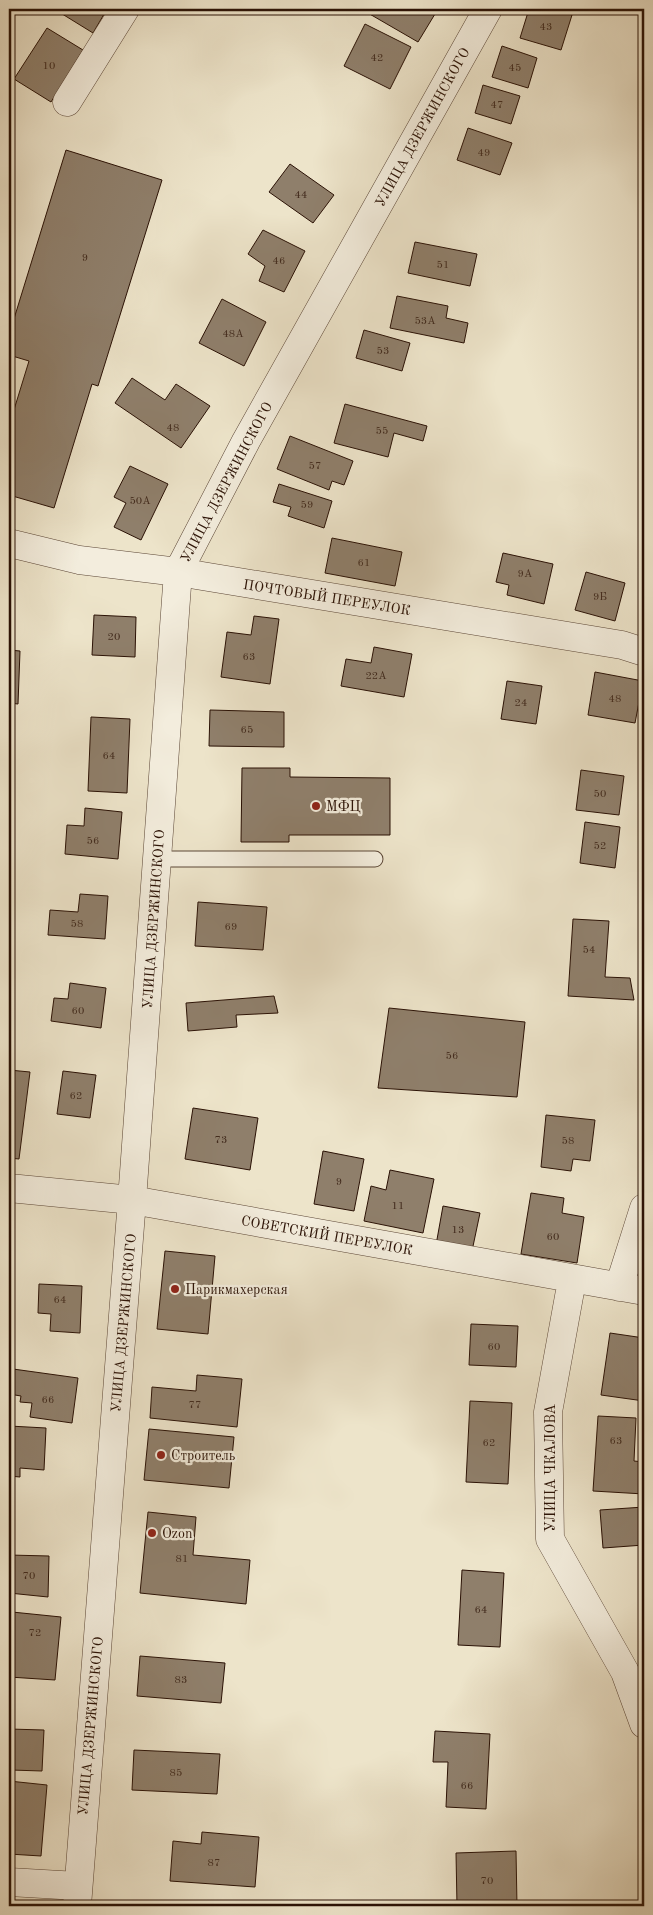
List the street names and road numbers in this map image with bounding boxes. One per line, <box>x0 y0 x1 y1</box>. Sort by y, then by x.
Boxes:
street label: УЛИЦА ДЗЕРЖИНСКОГО <box>373 45 473 209</box>
street label: УЛИЦА ДЗЕРЖИНСКОГО <box>179 400 275 565</box>
street label: ПОЧТОВЫЙ ПЕРЕУЛОК <box>242 574 412 618</box>
street label: УЛИЦА ДЗЕРЖИНСКОГО <box>141 829 167 1009</box>
street label: СОВЕТСКИЙ ПЕРЕУЛОК <box>240 1210 414 1258</box>
street label: УЛИЦА ДЗЕРЖИНСКОГО <box>109 1233 139 1413</box>
street label: УЛИЦА ЧКАЛОВА <box>544 1404 558 1532</box>
street label: УЛИЦА ДЗЕРЖИНСКОГО <box>76 1636 106 1816</box>

